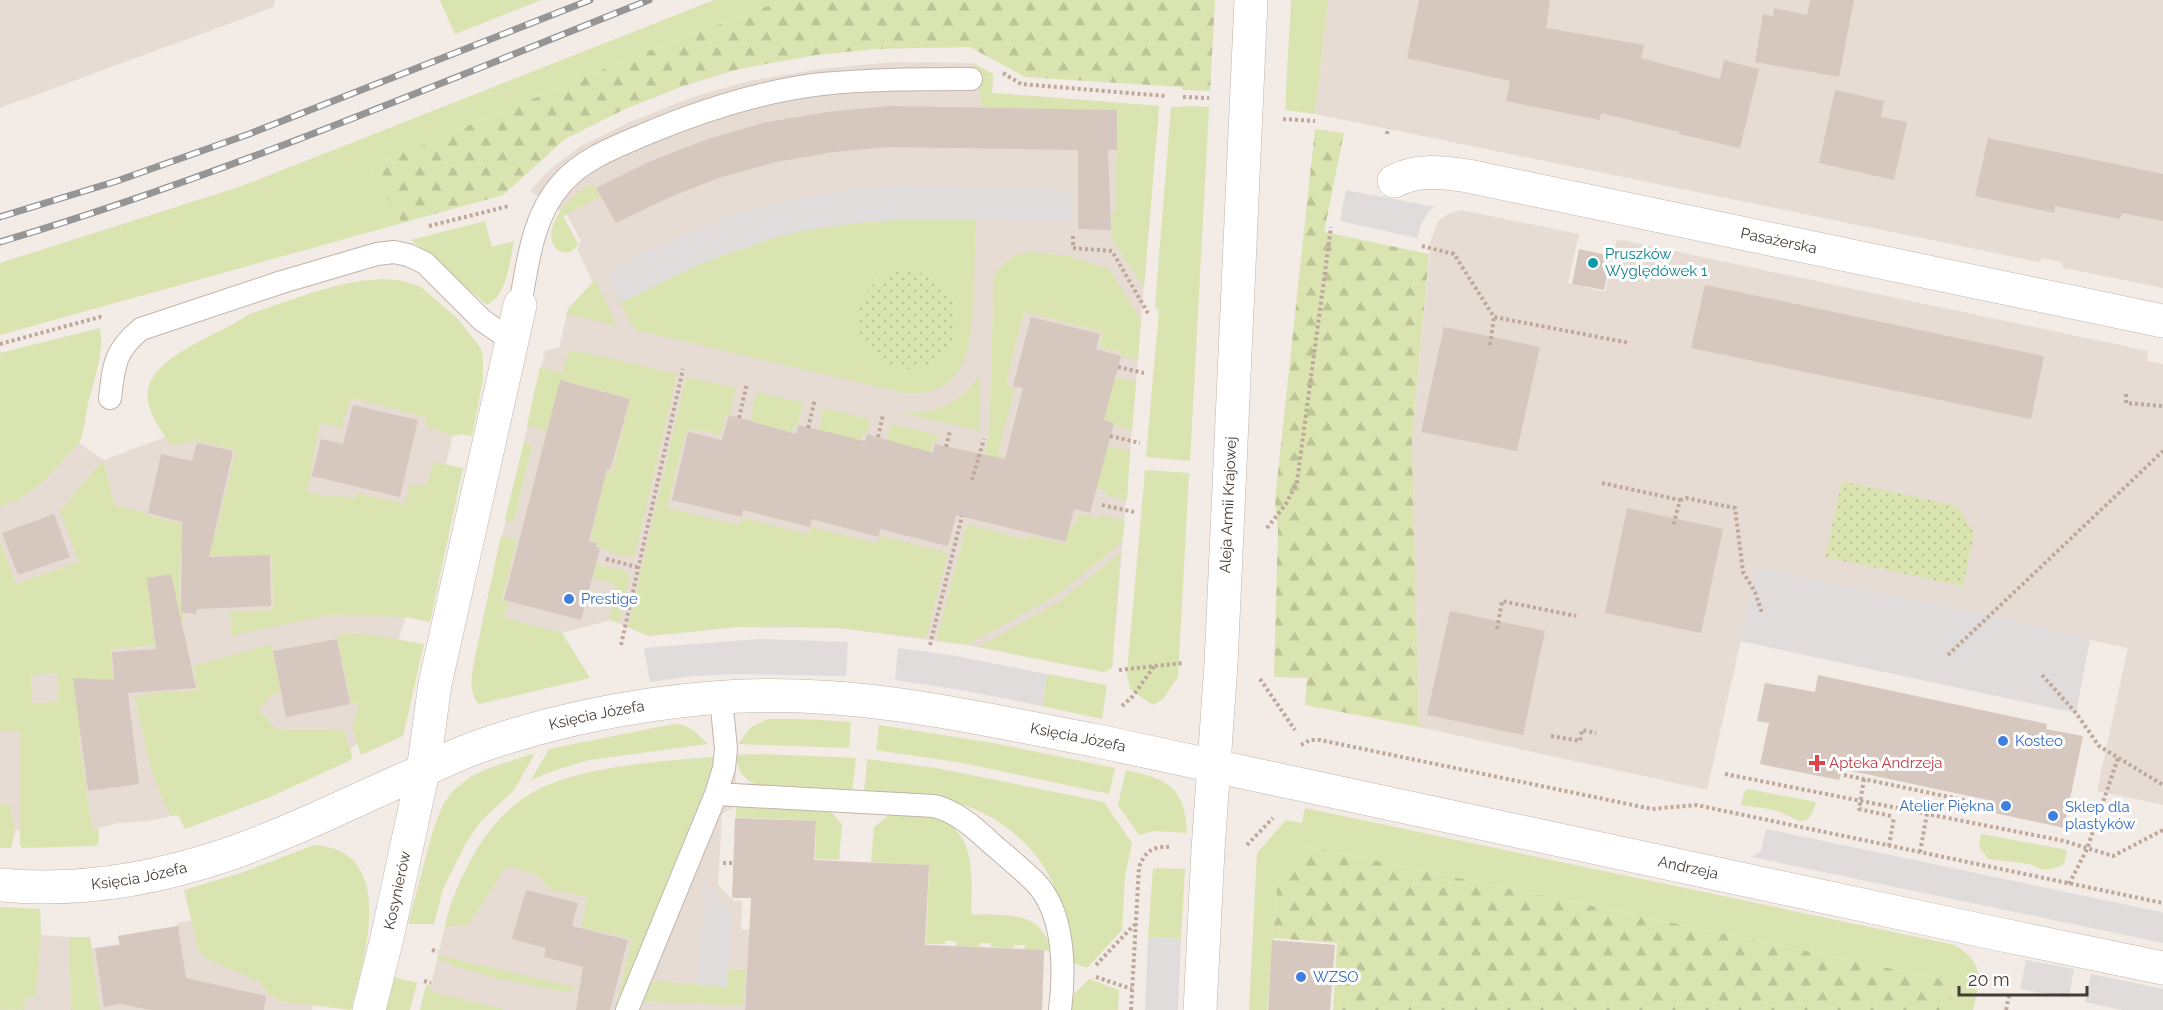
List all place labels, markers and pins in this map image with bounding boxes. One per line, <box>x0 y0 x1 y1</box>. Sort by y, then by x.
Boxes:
place label: Pruszków Wyględówek 1 <box>1605 245 1708 280</box>
marker: Pruszków Wyględówek 1 <box>1586 256 1600 270</box>
place label: Prestige <box>581 590 638 608</box>
marker: Prestige <box>562 592 576 606</box>
place label: Kosteo <box>2015 732 2063 750</box>
marker: Kosteo <box>1996 734 2010 748</box>
place label: Apteka Andrzeja <box>1829 754 1942 772</box>
marker: Apteka Andrzeja <box>1810 756 1824 770</box>
place label: Atelier Piękna <box>1899 797 1994 815</box>
place label: Sklep dla plastyków <box>2065 798 2135 833</box>
marker: Atelier Piękna <box>1999 799 2013 813</box>
marker: Sklep dla plastyków <box>2046 809 2060 823</box>
place label: WZSO <box>1313 968 1359 986</box>
marker: WZSO <box>1294 970 1308 984</box>

